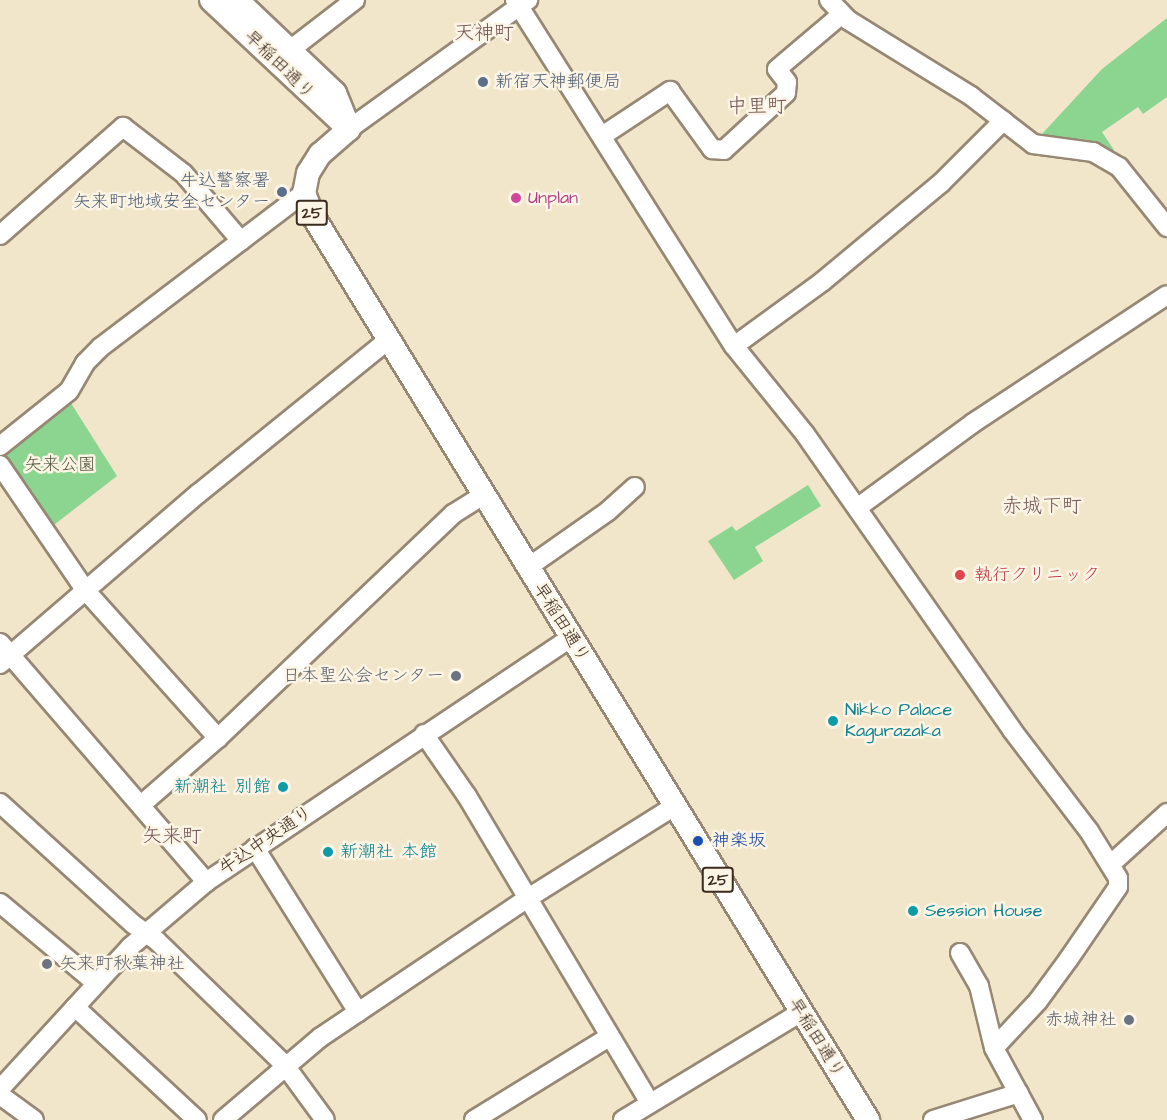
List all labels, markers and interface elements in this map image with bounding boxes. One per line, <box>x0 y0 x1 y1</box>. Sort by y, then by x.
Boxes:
district label: 天神町 <box>454 21 514 45</box>
street label: 早稲田通り <box>239 26 319 104</box>
place label: 新宿天神郵便局 <box>495 71 621 93</box>
marker: 新宿天神郵便局 <box>476 75 490 89</box>
district label: 中里町 <box>727 94 787 118</box>
place label: 牛込警察署 矢来町地域安全センター <box>72 171 270 213</box>
marker: 牛込警察署 矢来町地域安全センター <box>275 185 289 199</box>
place label: Unplan <box>528 187 578 209</box>
marker: Unplan <box>509 191 523 205</box>
road number: 25 <box>296 200 328 226</box>
park label: 矢来公園 <box>24 454 96 476</box>
district label: 赤城下町 <box>1002 494 1082 518</box>
place label: 執行クリニック <box>974 564 1100 586</box>
marker: 執行クリニック <box>951 566 969 584</box>
street label: 早稲田通り <box>528 579 594 667</box>
place label: 日本聖公会センター <box>282 665 444 687</box>
marker: 日本聖公会センター <box>449 669 463 683</box>
place label: Nikko Palace Kagurazaka <box>845 700 952 742</box>
marker: Nikko Palace Kagurazaka <box>826 714 840 728</box>
place label: 新潮社 別館 <box>174 776 271 798</box>
marker: 新潮社 別館 <box>276 780 290 794</box>
street label: 牛込中央通り <box>215 802 317 880</box>
district label: 矢来町 <box>142 824 202 848</box>
place label: 神楽坂 <box>712 830 766 852</box>
marker: 神楽坂 <box>689 832 707 850</box>
place label: 新潮社 本館 <box>340 841 437 863</box>
marker: 新潮社 本館 <box>321 845 335 859</box>
road number: 25 <box>702 867 734 893</box>
place label: Session House <box>925 900 1042 922</box>
marker: Session House <box>906 904 920 918</box>
place label: 矢来町秋葉神社 <box>59 953 185 975</box>
marker: 矢来町秋葉神社 <box>40 957 54 971</box>
street label: 早稲田通り <box>783 994 849 1082</box>
place label: 赤城神社 <box>1045 1009 1117 1031</box>
marker: 赤城神社 <box>1122 1013 1136 1027</box>

